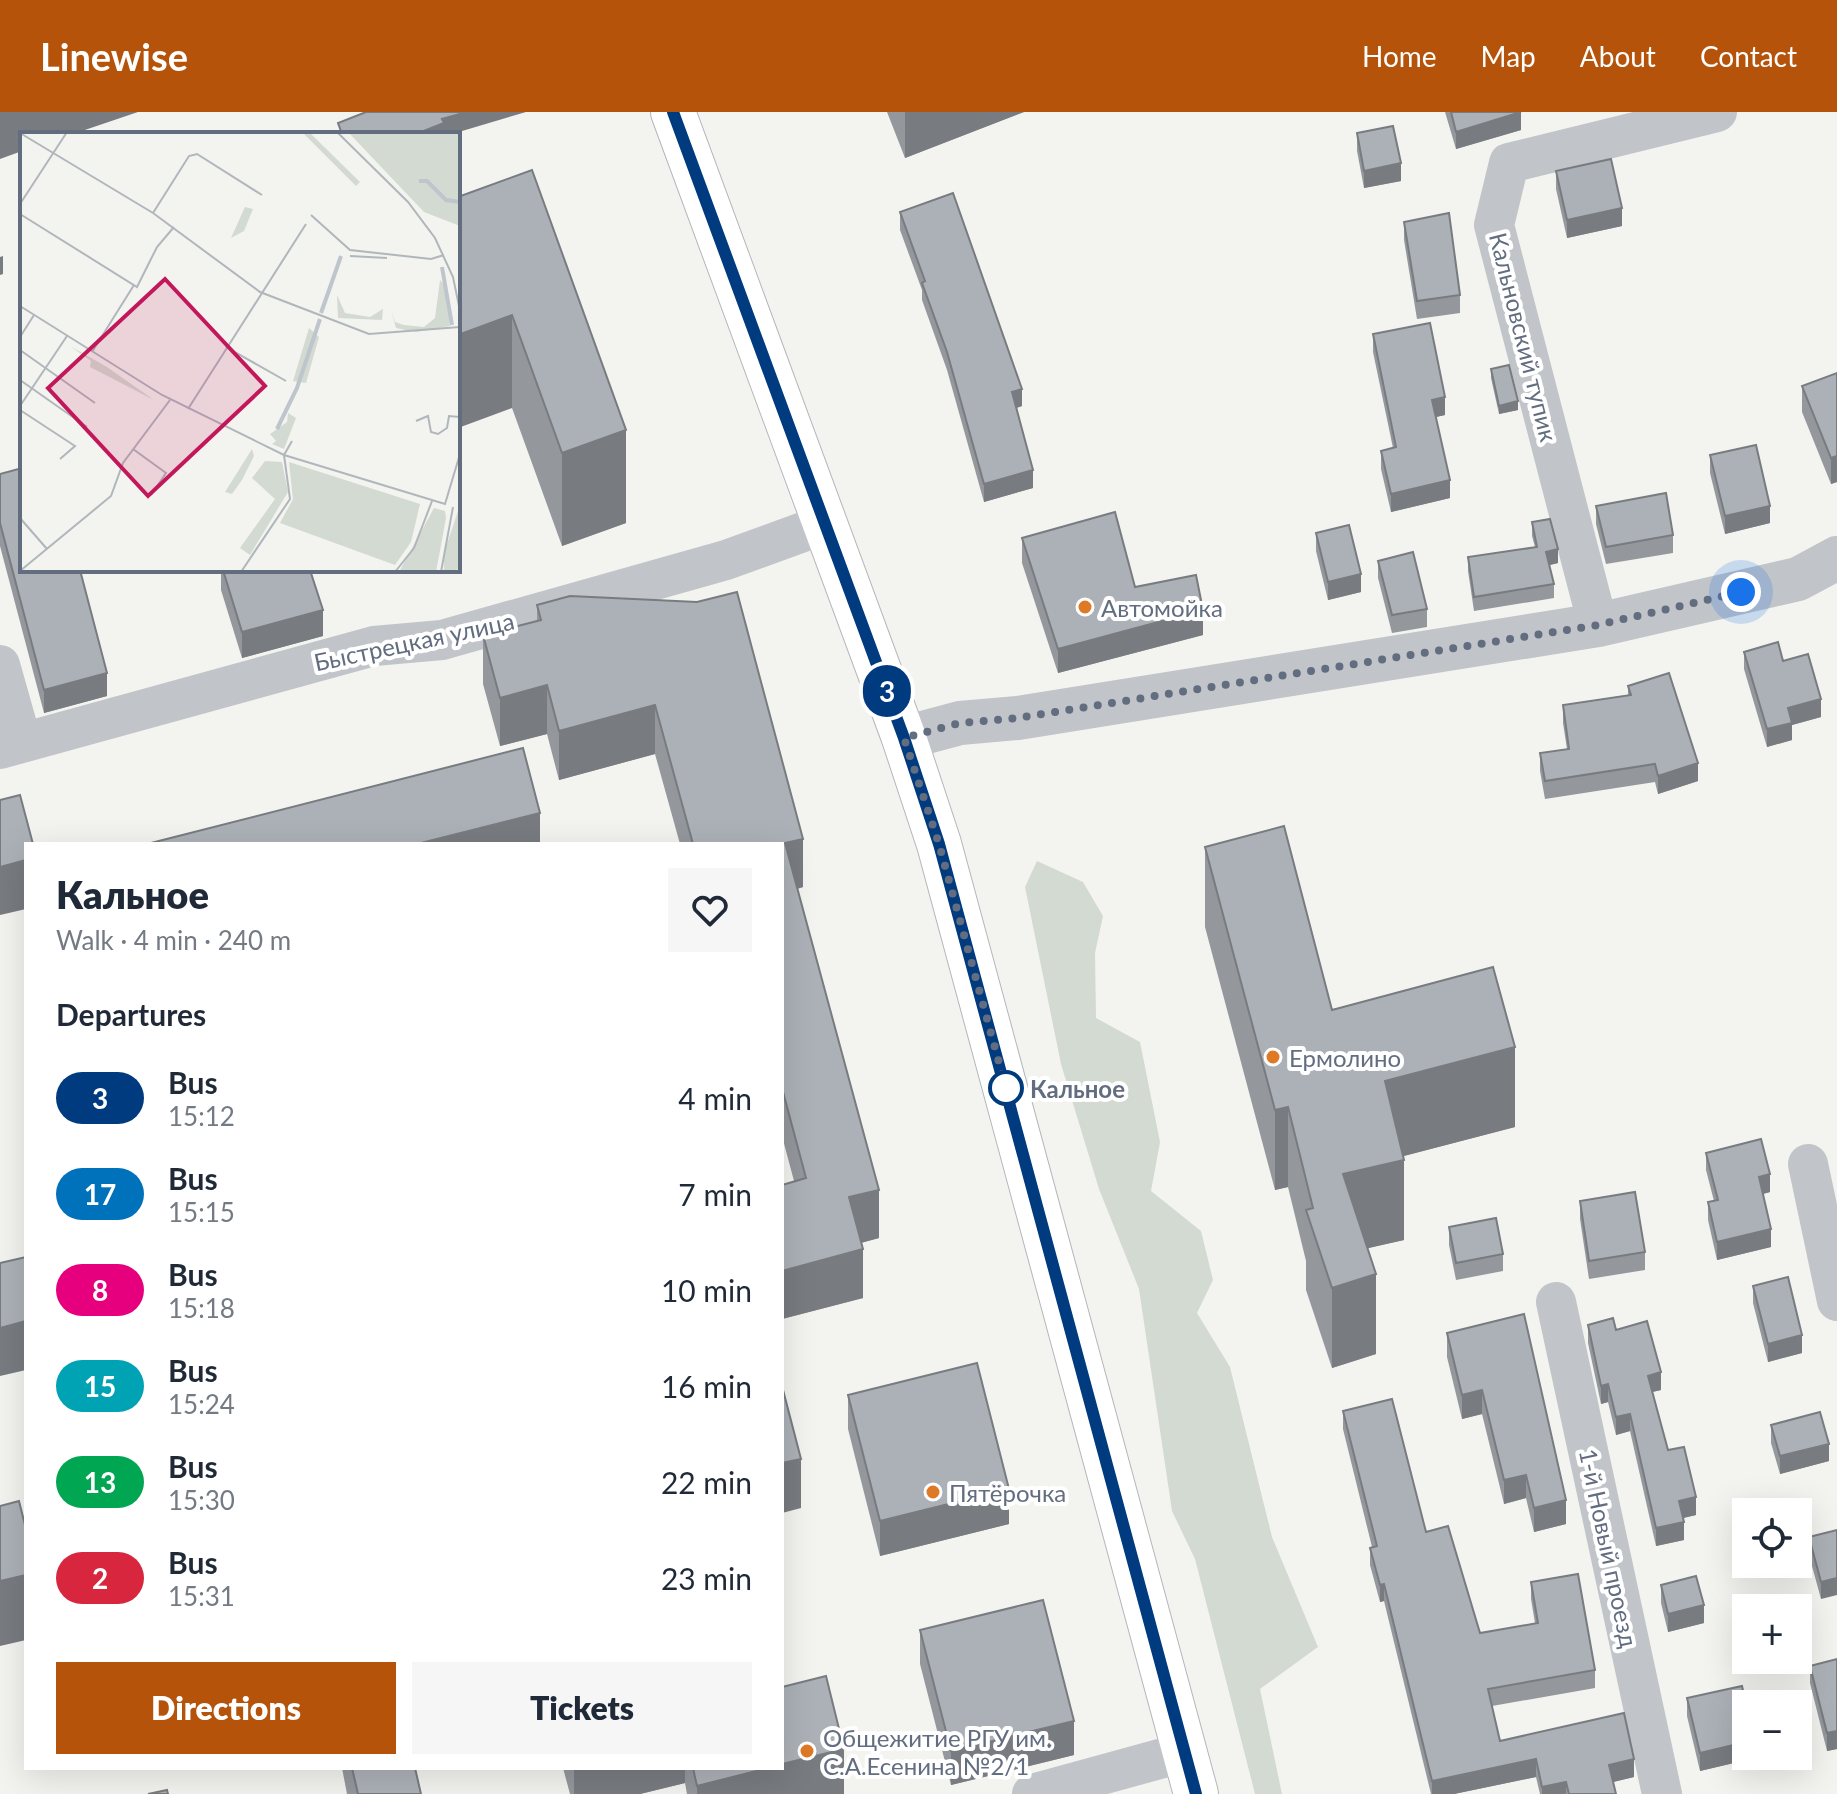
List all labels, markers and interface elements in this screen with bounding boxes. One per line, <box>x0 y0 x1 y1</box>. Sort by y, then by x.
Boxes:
text: Linewise <box>40 33 188 79</box>
text: Home <box>1362 39 1437 73</box>
text: Map <box>1481 39 1536 73</box>
text: About <box>1580 39 1656 73</box>
text: Contact <box>1700 39 1797 73</box>
inset map <box>20 132 460 572</box>
street label: Кальновский тупик <box>1484 230 1564 445</box>
your location <box>1721 572 1761 612</box>
place label: Автомойка <box>1101 593 1223 622</box>
marker: Автомойка <box>1076 598 1094 616</box>
street label: Быстрецкая улица <box>311 606 517 676</box>
line badge: 3 <box>861 665 913 717</box>
text: 3 <box>879 674 895 708</box>
button: heart <box>668 868 752 952</box>
text: Кальное <box>56 871 209 917</box>
text: Walk · 4 min · 240 m <box>56 924 291 956</box>
text: Departures <box>56 996 206 1032</box>
place label: Ермолино <box>1289 1043 1401 1072</box>
marker: Ермолино <box>1264 1048 1282 1066</box>
text: Bus <box>168 1064 218 1100</box>
marker: Кальное <box>989 1071 1023 1105</box>
place label: Кальное <box>1030 1074 1125 1103</box>
text: 4 min <box>678 1080 752 1116</box>
text: 3 <box>92 1081 108 1115</box>
text: 15:12 <box>168 1100 235 1132</box>
text: Bus <box>168 1160 218 1196</box>
text: 7 min <box>678 1176 752 1212</box>
text: 17 <box>84 1177 116 1211</box>
text: 15:15 <box>168 1196 235 1228</box>
text: Bus <box>168 1256 218 1292</box>
text: 10 min <box>661 1272 752 1308</box>
text: 8 <box>92 1273 108 1307</box>
text: 15:18 <box>168 1292 235 1324</box>
text: Bus <box>168 1352 218 1388</box>
text: 16 min <box>661 1368 752 1404</box>
text: 15 <box>84 1369 116 1403</box>
text: 15:24 <box>168 1388 235 1420</box>
street label: 1-й Новый проезд <box>1574 1446 1644 1650</box>
text: Bus <box>168 1448 218 1484</box>
text: 22 min <box>661 1464 752 1500</box>
text: 13 <box>84 1465 116 1499</box>
place label: Пятёрочка <box>949 1478 1066 1507</box>
marker: Пятёрочка <box>924 1483 942 1501</box>
text: 15:30 <box>168 1484 235 1516</box>
map controls <box>1732 1498 1812 1770</box>
button: locate <box>1732 1498 1812 1578</box>
text: Bus <box>168 1544 218 1580</box>
text: 23 min <box>661 1560 752 1596</box>
text: 2 <box>92 1561 108 1595</box>
text: 15:31 <box>168 1580 235 1612</box>
button: + <box>1732 1594 1812 1674</box>
button: Directions <box>56 1662 396 1754</box>
button: Tickets <box>412 1662 752 1754</box>
button: − <box>1732 1690 1812 1770</box>
place label: Общежитие РГУ им. С.А.Есенина №2/1 <box>823 1723 1052 1780</box>
marker: Общежитие РГУ им. С.А.Есенина №2/1 <box>798 1742 816 1760</box>

